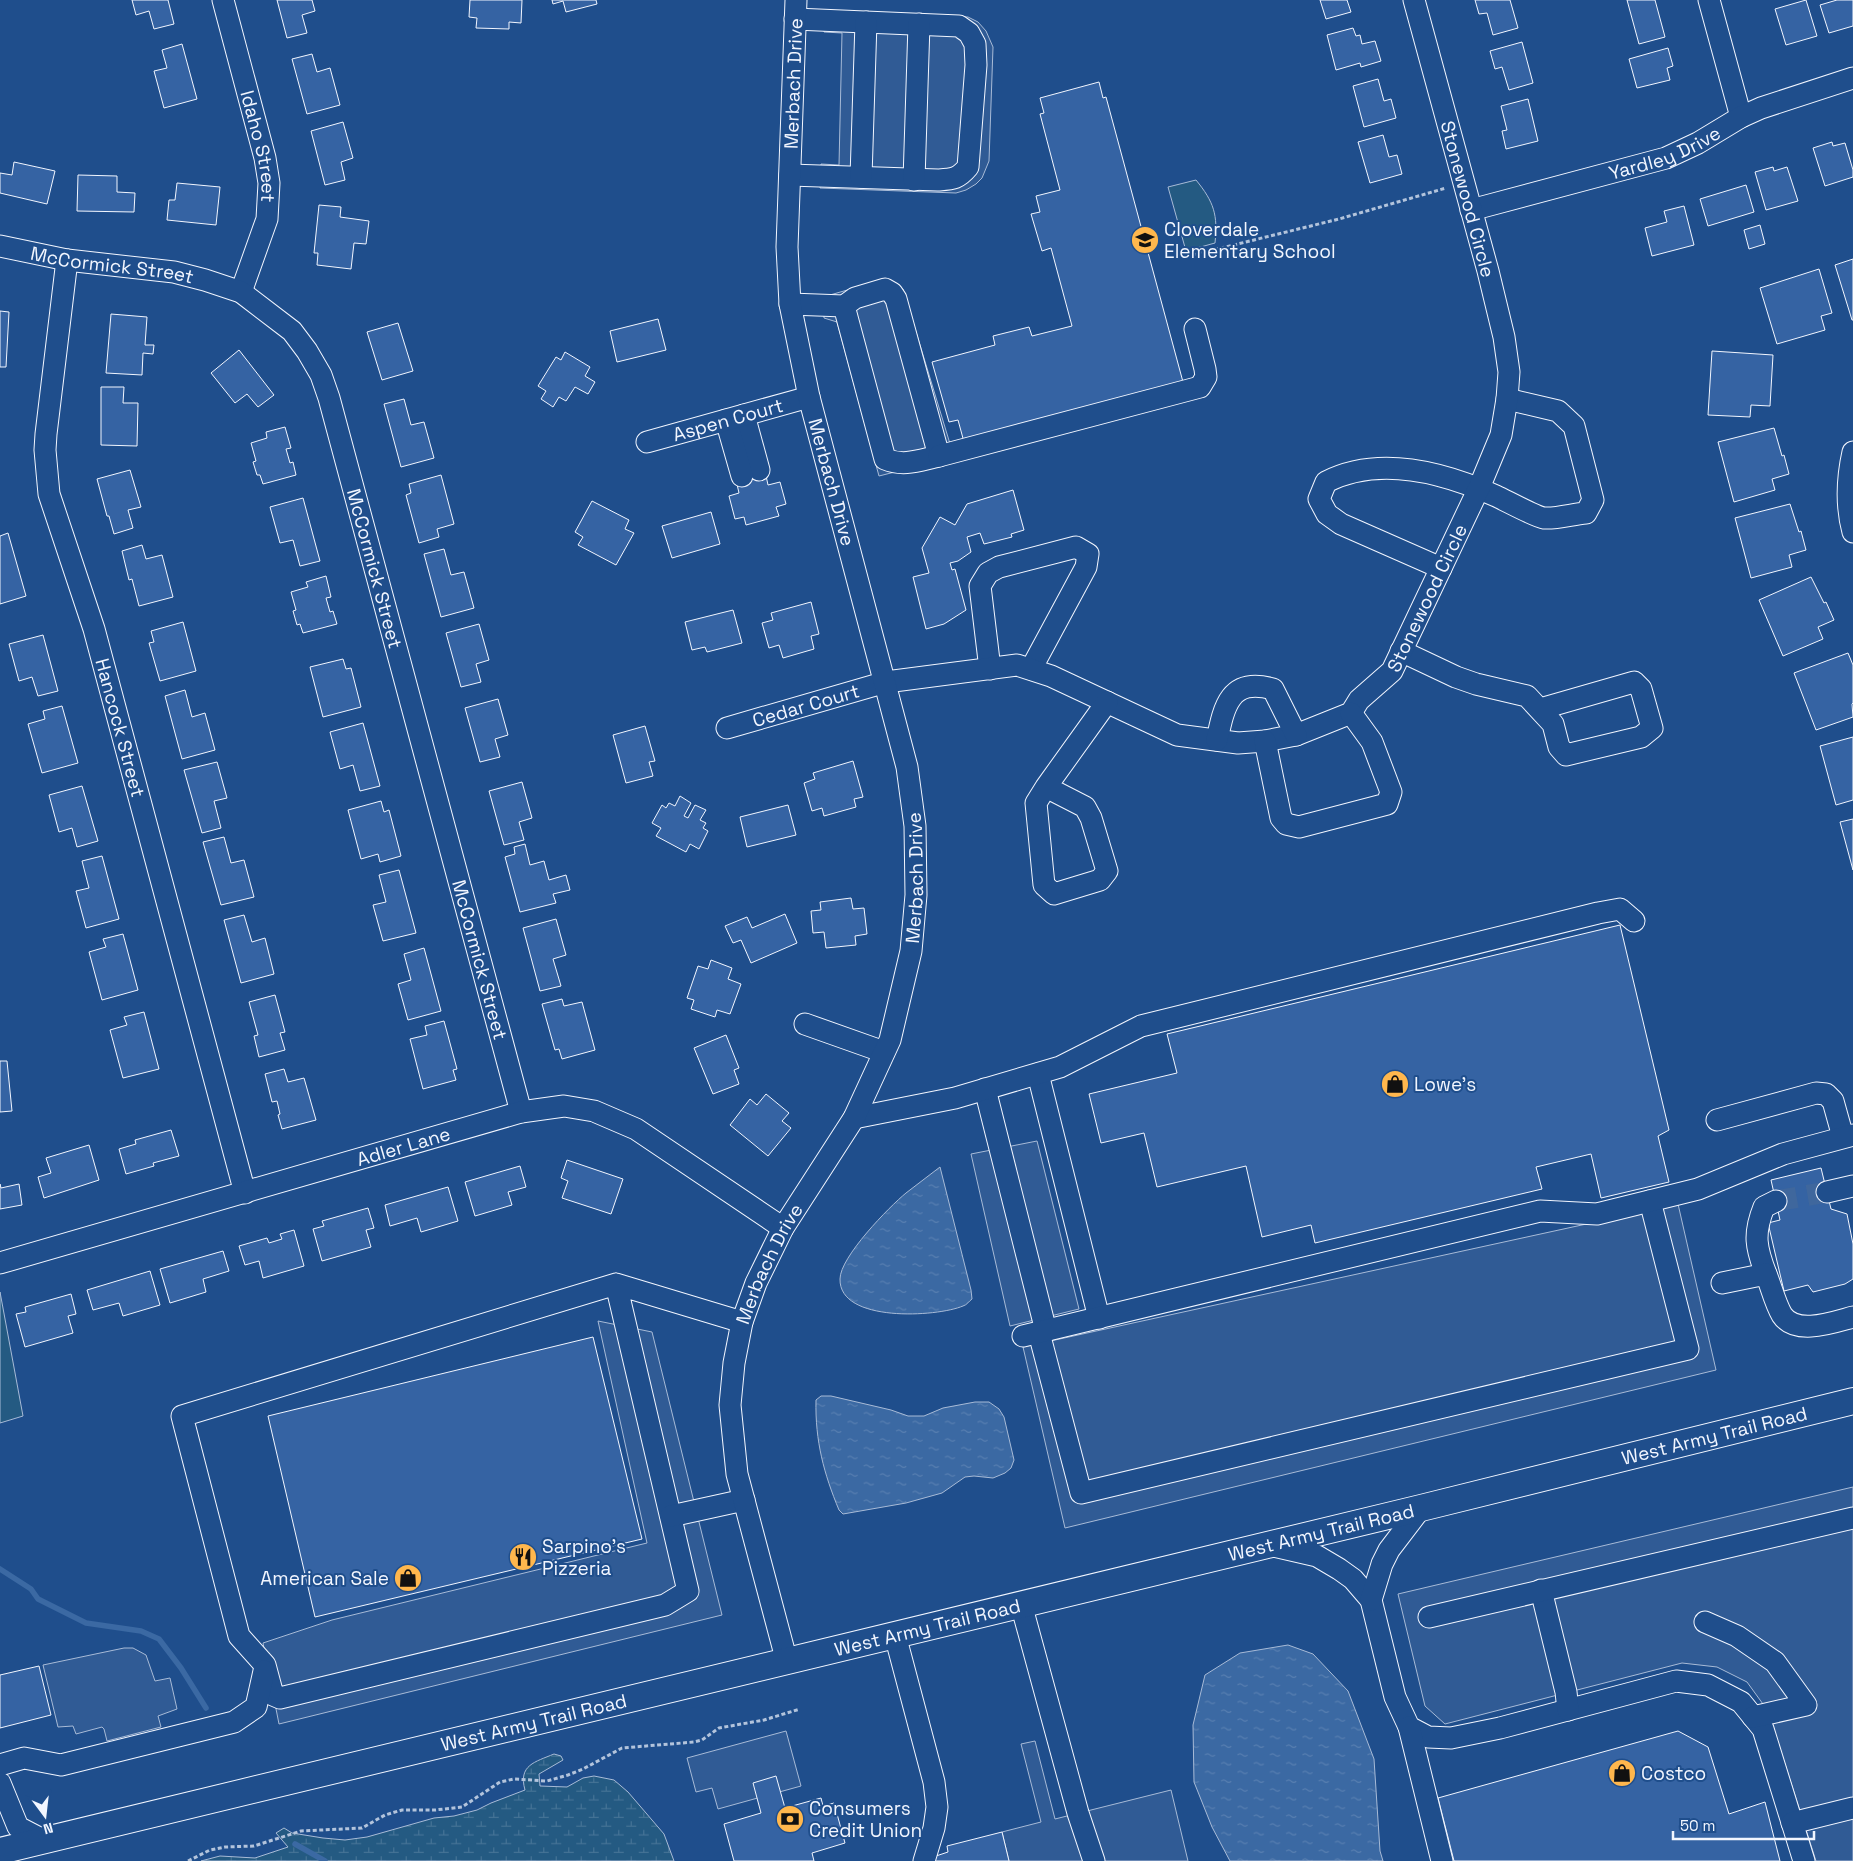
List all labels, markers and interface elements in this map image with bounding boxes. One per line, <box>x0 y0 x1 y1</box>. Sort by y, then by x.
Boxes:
street label: Merbach Drive <box>779 17 808 150</box>
street label: Idaho Street <box>235 88 281 203</box>
street label: Stonewood Circle <box>1435 118 1500 280</box>
street label: Yardley Drive <box>1606 120 1725 186</box>
place label: Cloverdale Elementary School <box>1164 217 1336 264</box>
school or university icon: Cloverdale Elementary School <box>1130 225 1160 255</box>
street label: McCormick Street <box>28 241 197 290</box>
street label: Aspen Court <box>670 393 786 447</box>
street label: Merbach Drive <box>802 416 861 549</box>
street label: McCormick Street <box>341 486 408 651</box>
street label: Stonewood Circle <box>1381 520 1473 676</box>
street label: Hancock Street <box>89 656 150 800</box>
street label: Cedar Court <box>749 678 862 733</box>
street label: Merbach Drive <box>900 811 929 945</box>
street label: McCormick Street <box>446 877 513 1042</box>
shop icon: Lowe's <box>1380 1069 1410 1099</box>
place label: Lowe's <box>1414 1072 1476 1097</box>
street label: Adler Lane <box>354 1121 453 1172</box>
street label: Merbach Drive <box>730 1199 809 1328</box>
street label: West Army Trail Road <box>1619 1401 1810 1471</box>
street label: West Army Trail Road <box>1226 1498 1417 1567</box>
place label: Sarpino's Pizzeria <box>542 1534 626 1581</box>
restaurant icon: Sarpino's Pizzeria <box>508 1542 538 1572</box>
shop icon: American Sale <box>393 1563 423 1593</box>
place label: American Sale <box>260 1566 389 1591</box>
street label: West Army Trail Road <box>832 1593 1023 1662</box>
street label: West Army Trail Road <box>438 1688 629 1757</box>
shop icon: Costco <box>1607 1758 1637 1788</box>
place label: Costco <box>1641 1761 1706 1786</box>
north arrow <box>20 1791 70 1841</box>
place label: Consumers Credit Union <box>809 1796 922 1843</box>
bank icon: Consumers Credit Union <box>775 1804 805 1834</box>
scale bar <box>1673 1808 1814 1840</box>
text: 50 m <box>1680 1816 1715 1835</box>
text: N <box>41 1819 55 1838</box>

